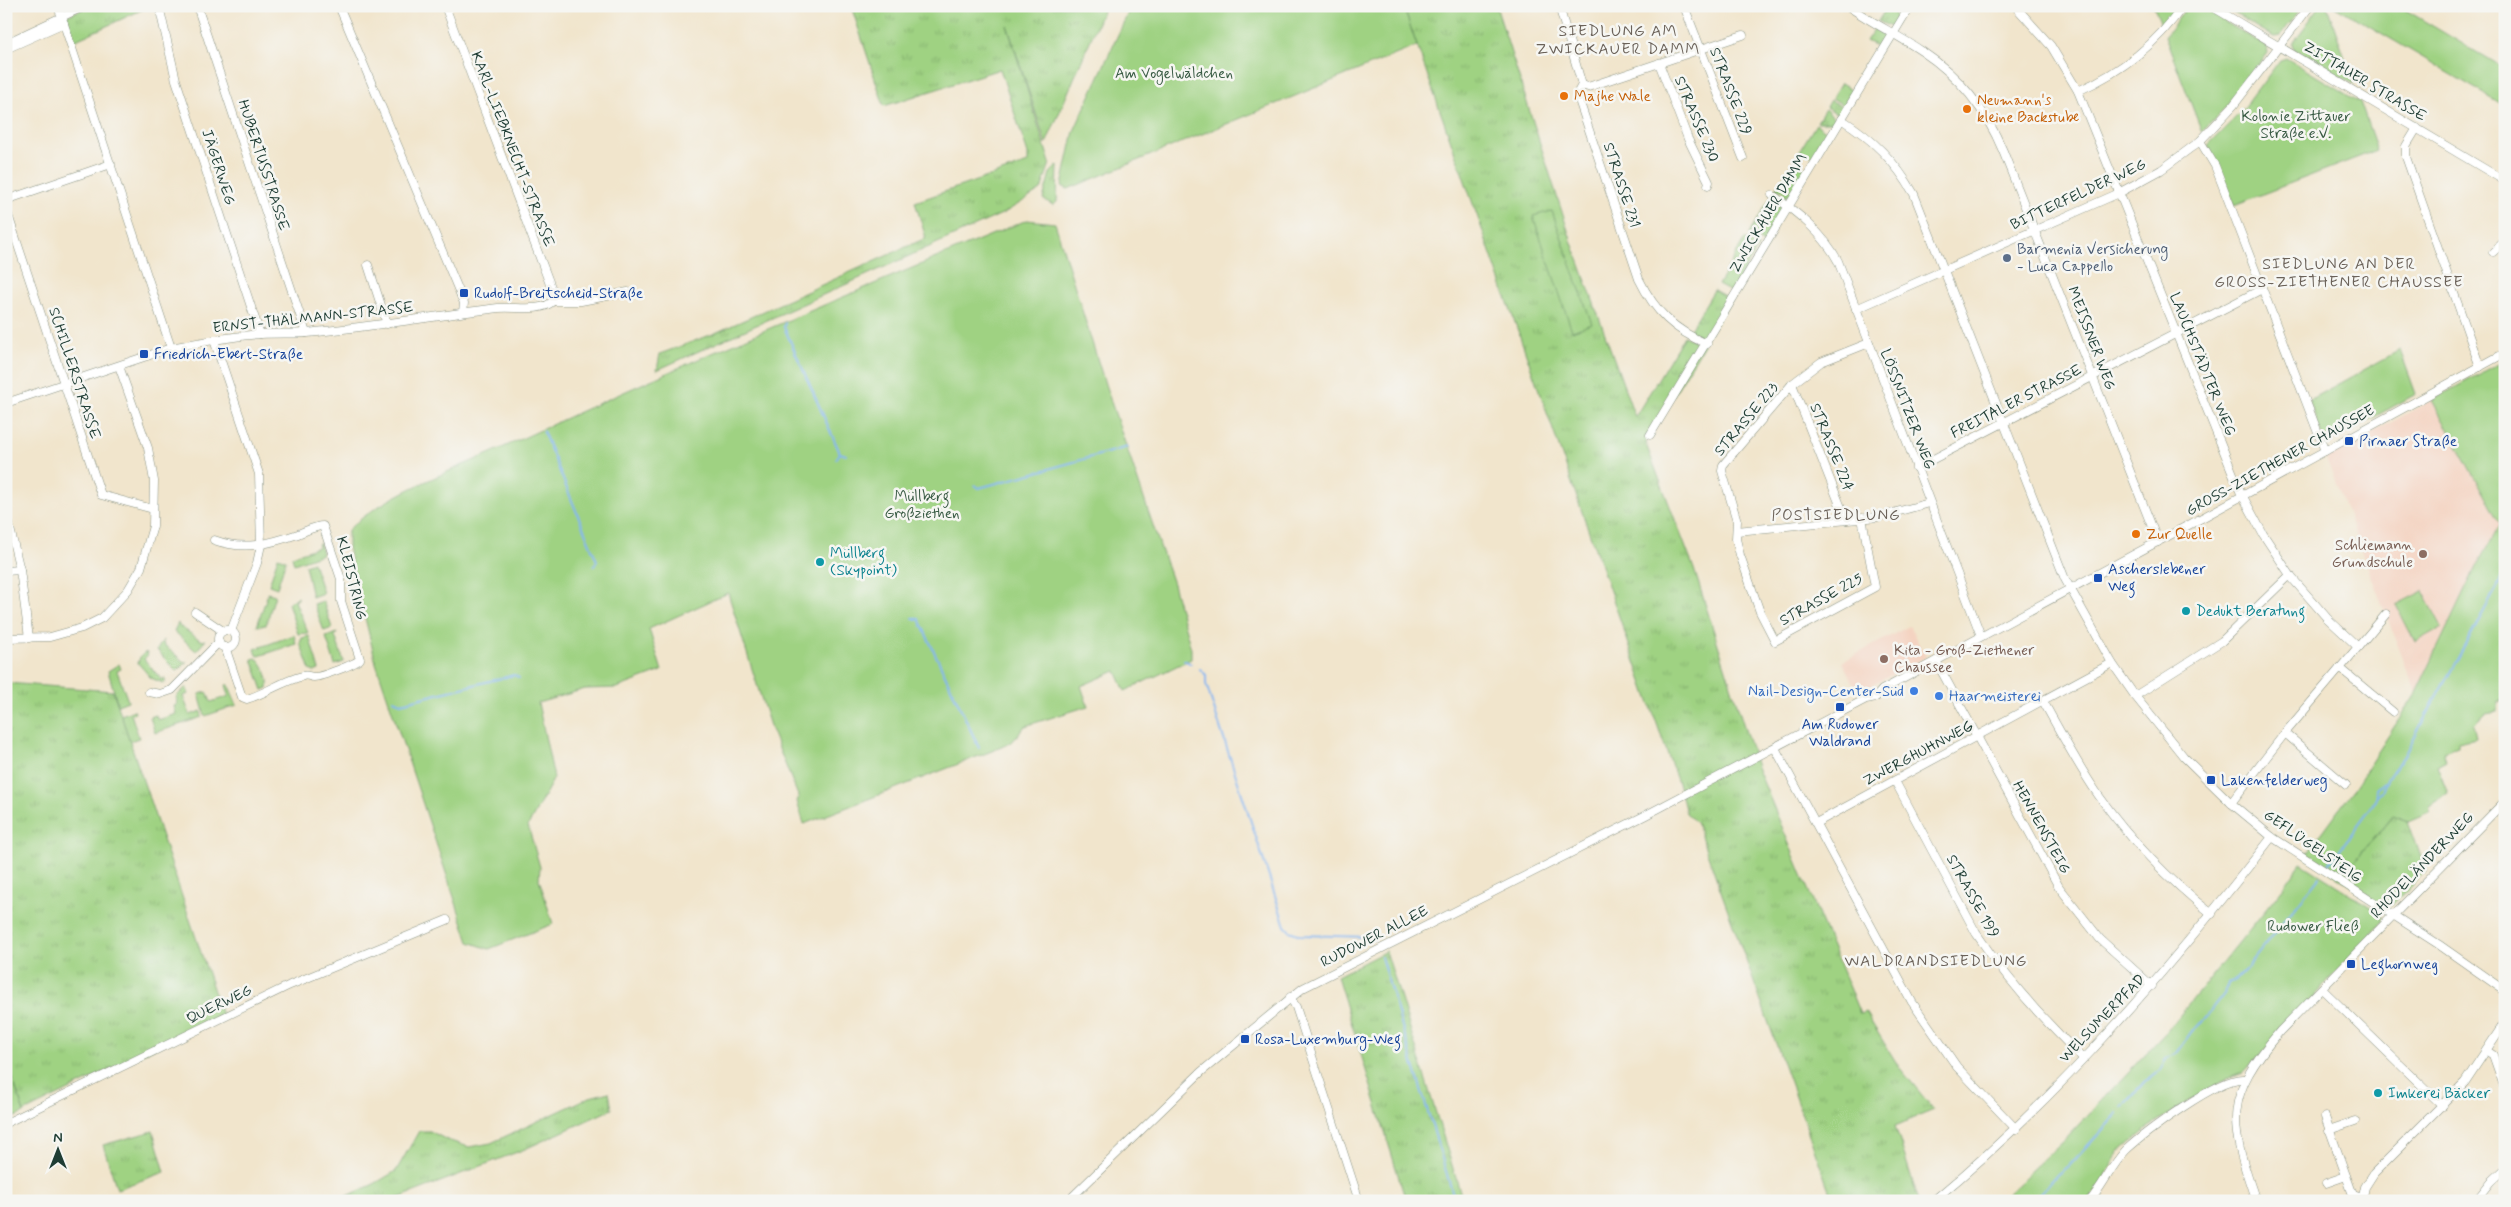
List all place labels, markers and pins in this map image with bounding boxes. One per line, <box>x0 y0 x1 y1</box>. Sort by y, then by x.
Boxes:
place label: Majhe Wale <box>1574 87 1651 107</box>
marker: Majhe Wale <box>1558 90 1570 102</box>
place label: Neumann's kleine Backstube <box>1977 91 2080 128</box>
marker: Neumann's kleine Backstube <box>1961 103 1973 115</box>
place label: Barmenia Versicherung - Luca Cappello <box>2017 240 2168 277</box>
marker: Barmenia Versicherung - Luca Cappello <box>2001 252 2013 264</box>
place label: Rudolf-Breitscheid-Straße <box>474 284 643 304</box>
marker: Rudolf-Breitscheid-Straße <box>458 287 470 299</box>
place label: Friedrich-Ebert-Straße <box>154 345 303 365</box>
marker: Friedrich-Ebert-Straße <box>138 348 150 360</box>
place label: Pirnaer Straße <box>2359 432 2457 452</box>
marker: Pirnaer Straße <box>2343 435 2355 447</box>
place label: Zur Quelle <box>2146 525 2213 545</box>
marker: Zur Quelle <box>2130 528 2142 540</box>
place label: Schliemann Grundschule <box>2332 536 2413 573</box>
place label: Müllberg (Skypoint) <box>830 544 897 581</box>
marker: Schliemann Grundschule <box>2417 548 2429 560</box>
marker: Müllberg (Skypoint) <box>814 556 826 568</box>
place label: Ascherslebener Weg <box>2108 560 2206 598</box>
marker: Ascherslebener Weg <box>2092 572 2104 584</box>
place label: Dedukt Beratung <box>2196 602 2305 623</box>
marker: Dedukt Beratung <box>2180 605 2192 617</box>
place label: Kita - Groß-Ziethener Chaussee <box>1894 641 2035 678</box>
marker: Kita - Groß-Ziethener Chaussee <box>1878 653 1890 665</box>
place label: Nail-Design-Center-Süd <box>1748 682 1904 703</box>
marker: Nail-Design-Center-Süd <box>1908 685 1920 697</box>
place label: Haarmeisterei <box>1949 687 2041 707</box>
marker: Haarmeisterei <box>1933 690 1945 702</box>
marker: Am Rudower Waldrand <box>1834 701 1846 713</box>
place label: Am Rudower Waldrand <box>1801 715 1879 752</box>
place label: Lakenfelderweg <box>2221 771 2328 792</box>
marker: Lakenfelderweg <box>2205 774 2217 786</box>
place label: Leghornweg <box>2361 955 2438 976</box>
marker: Leghornweg <box>2345 958 2357 970</box>
place label: Rosa-Luxemburg-Weg <box>1255 1030 1401 1051</box>
marker: Rosa-Luxemburg-Weg <box>1239 1033 1251 1045</box>
place label: Imkerei Bäcker <box>2388 1084 2490 1104</box>
marker: Imkerei Bäcker <box>2372 1087 2384 1099</box>

